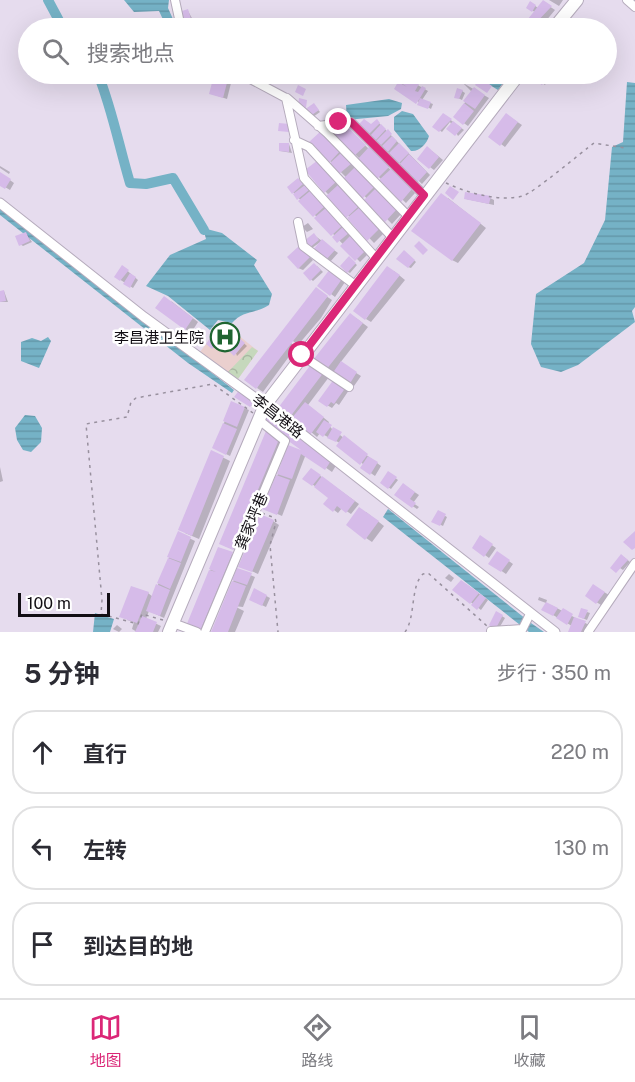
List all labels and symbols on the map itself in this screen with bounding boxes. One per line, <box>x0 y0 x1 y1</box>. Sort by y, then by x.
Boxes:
route end <box>325 108 351 134</box>
hospital icon: 李昌港卫生院 <box>209 321 241 353</box>
place label: 李昌港卫生院 <box>114 329 204 346</box>
route start <box>288 341 314 367</box>
street label: 李昌港路 <box>249 391 307 441</box>
street label: 龚家坪巷 <box>231 490 271 552</box>
scale bar <box>18 590 110 618</box>

